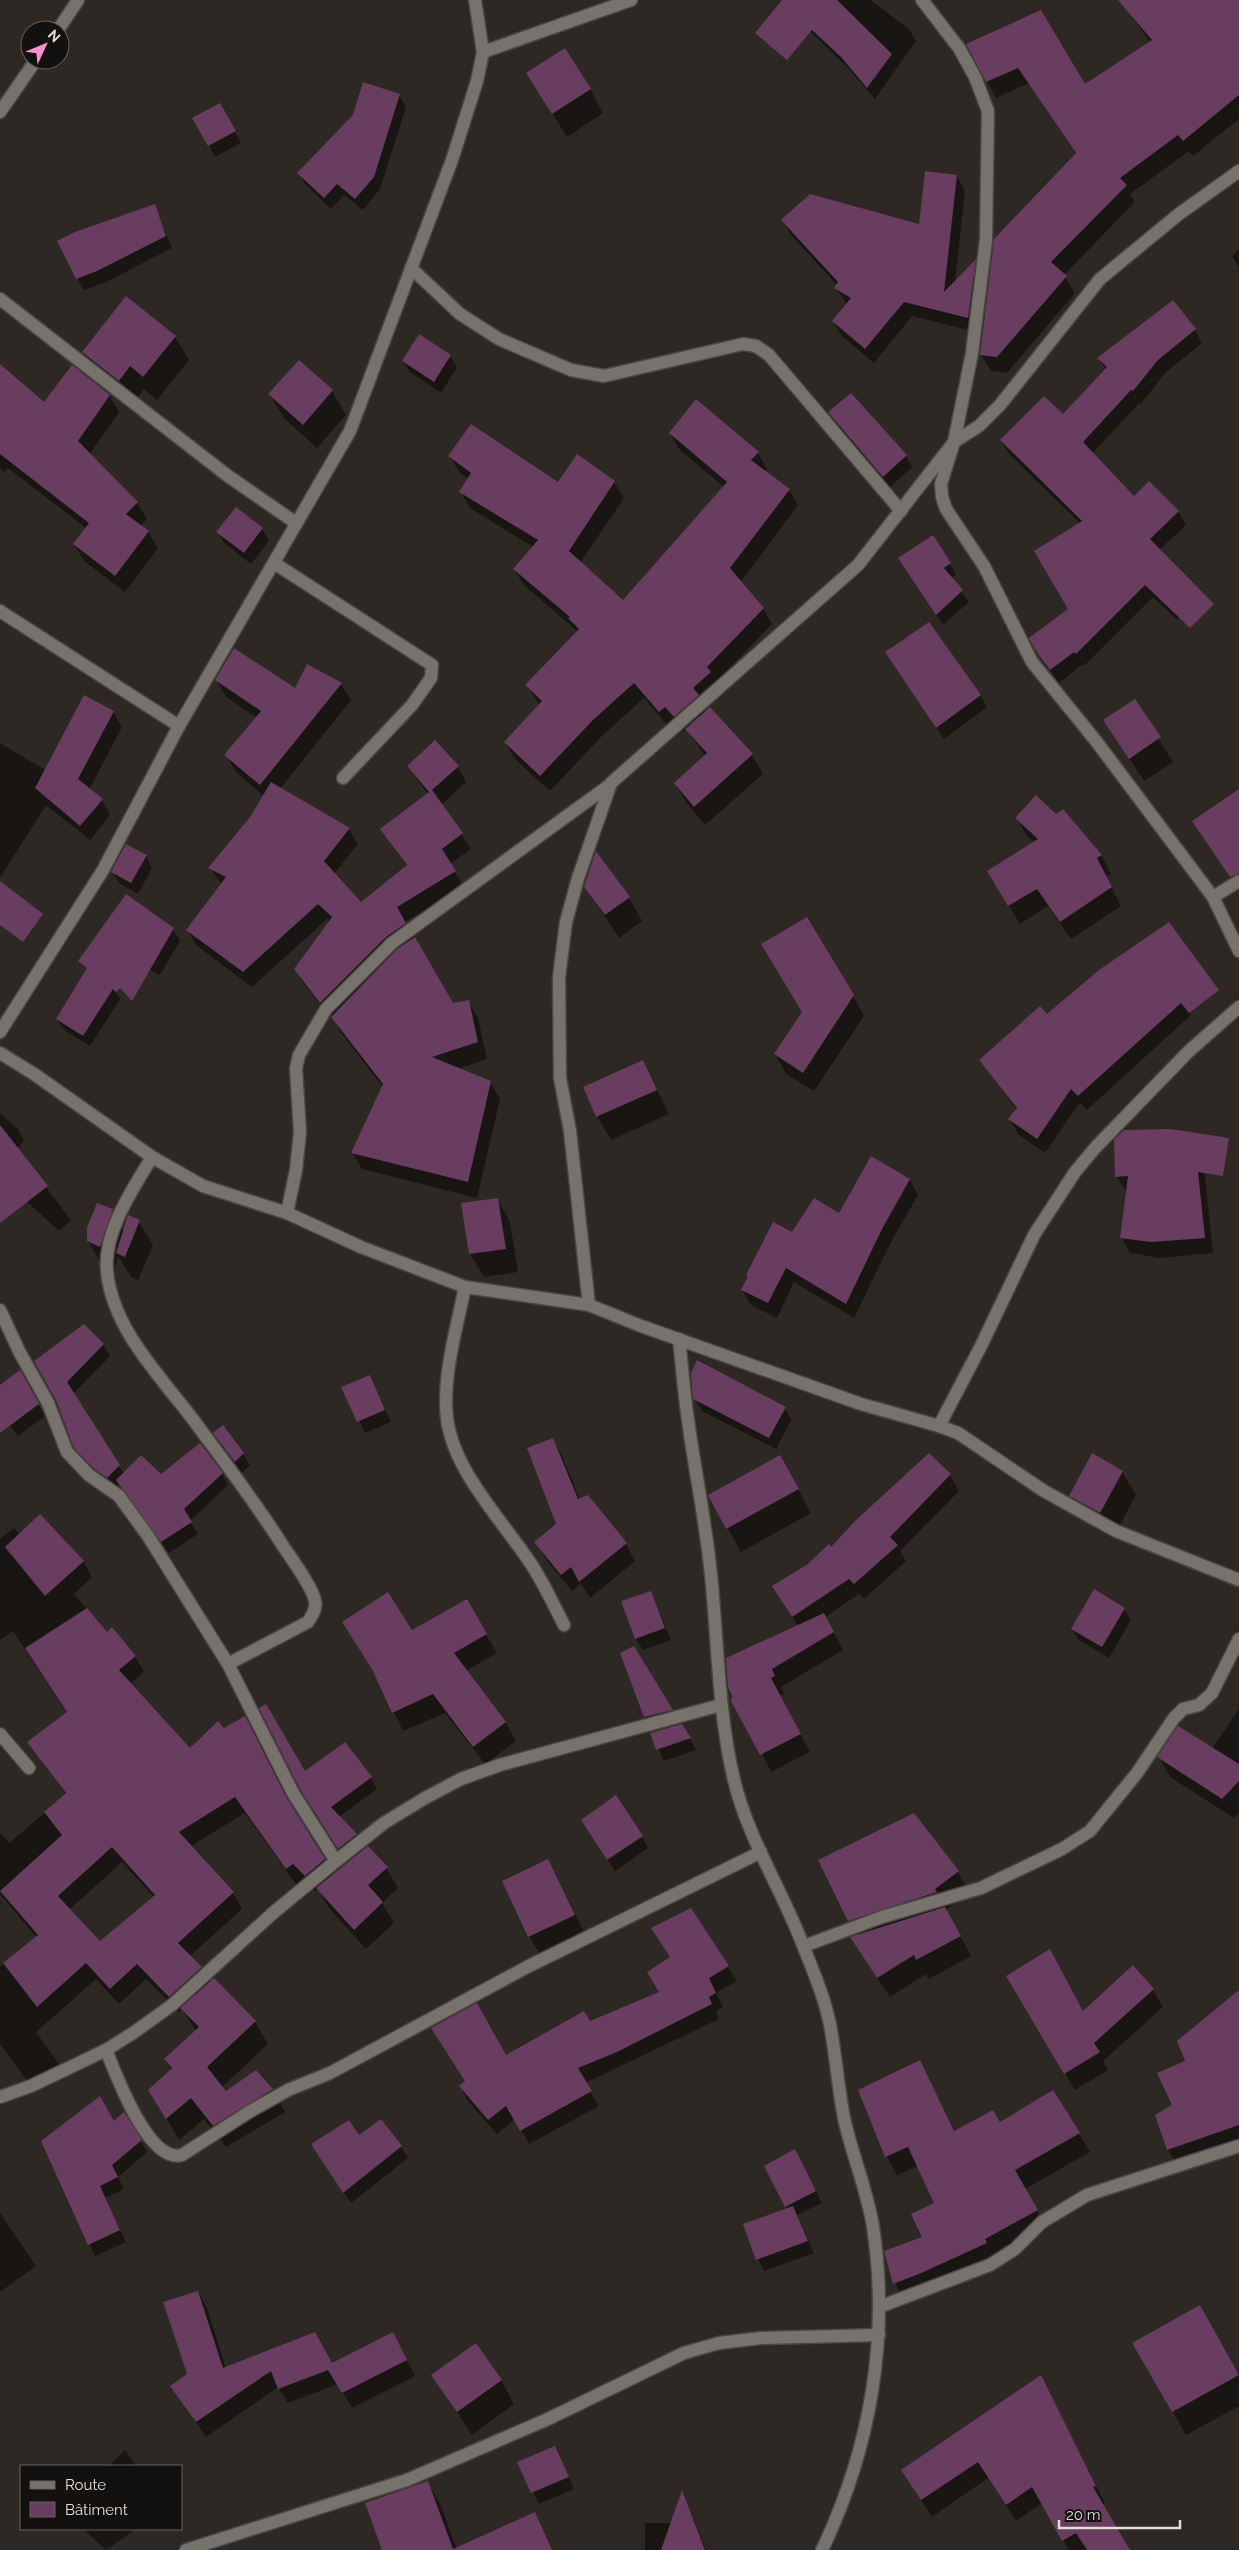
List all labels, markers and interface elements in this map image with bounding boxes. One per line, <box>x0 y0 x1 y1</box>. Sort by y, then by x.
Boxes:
north arrow <box>20 20 70 70</box>
text: N <box>45 27 64 45</box>
legend <box>20 2465 182 2530</box>
text: Route <box>65 2476 106 2494</box>
scale bar <box>1059 2498 1180 2530</box>
text: Bâtiment <box>65 2501 128 2519</box>
text: 20 m <box>1066 2506 1101 2524</box>

